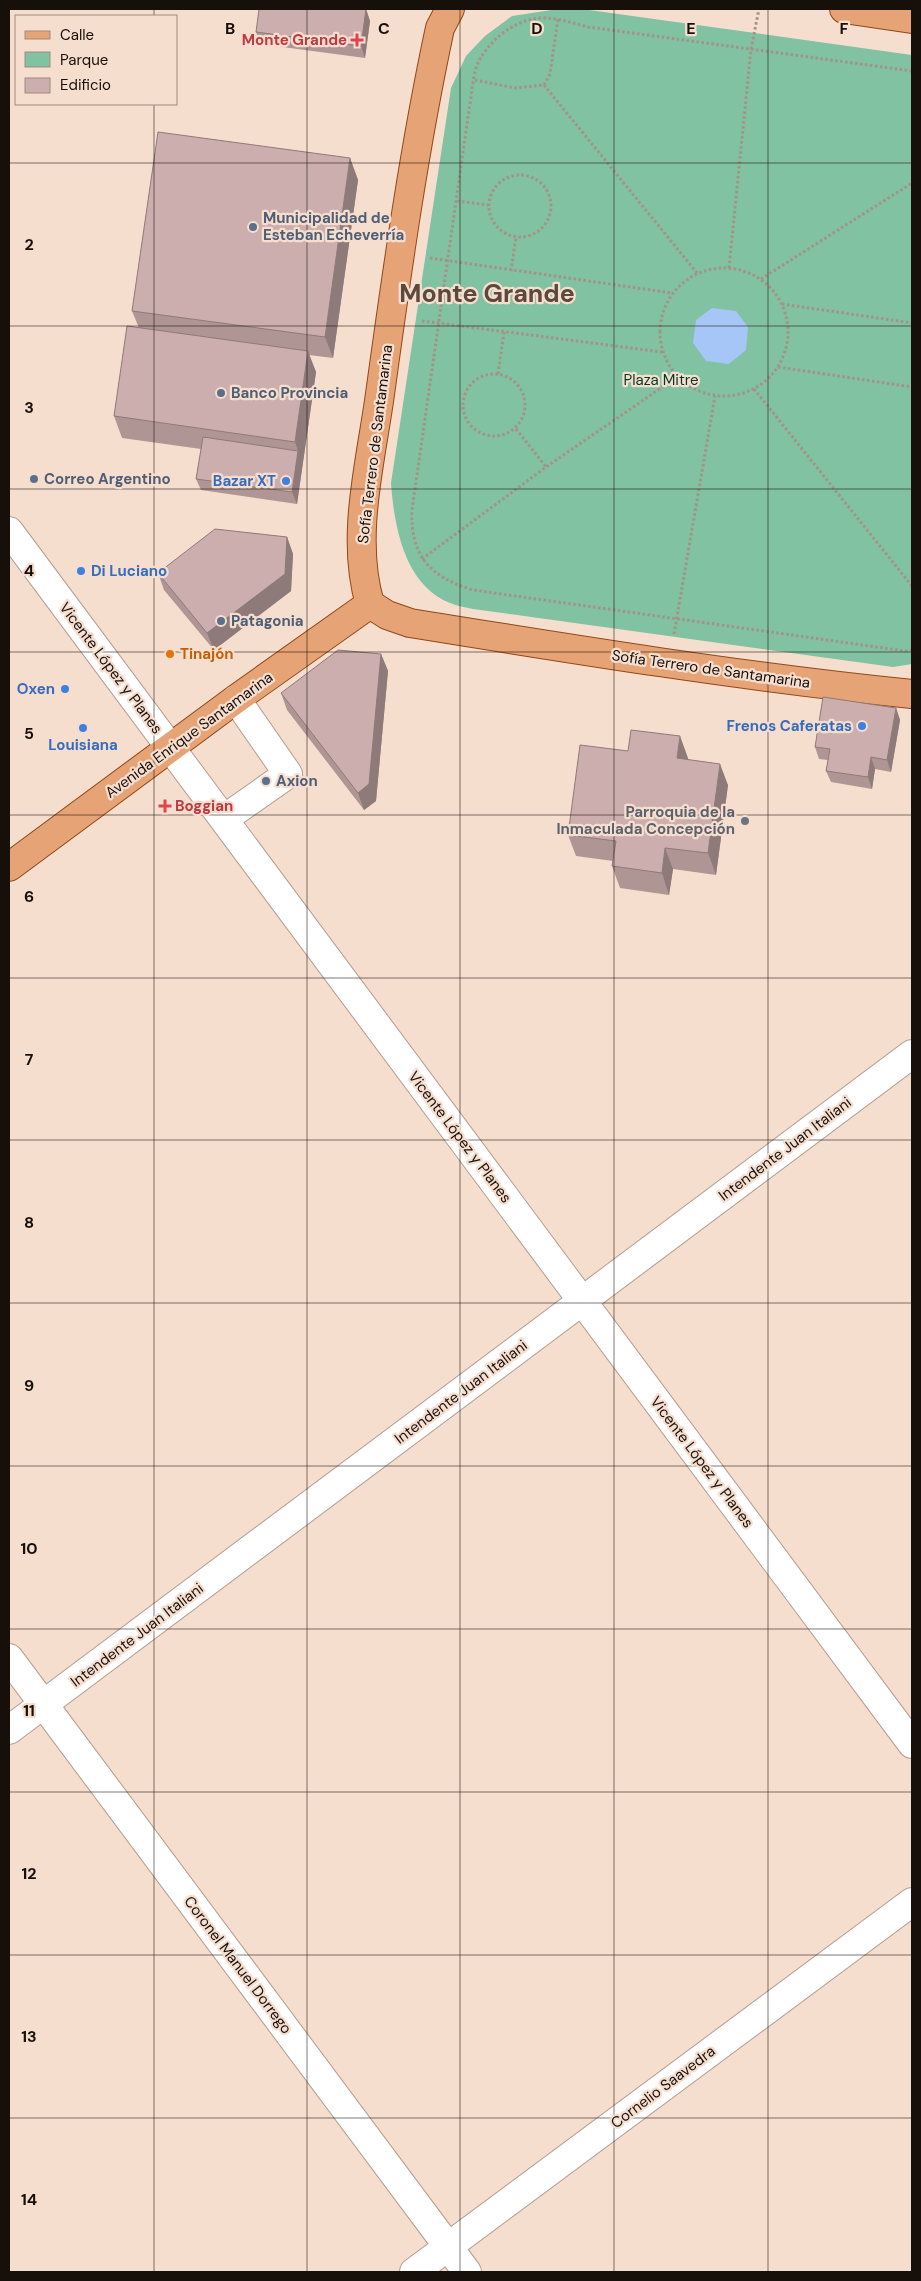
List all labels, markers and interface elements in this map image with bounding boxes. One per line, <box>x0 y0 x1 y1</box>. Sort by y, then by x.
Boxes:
legend <box>15 15 178 105</box>
text: B <box>225 18 235 39</box>
text: C <box>378 18 390 39</box>
text: D <box>531 18 543 39</box>
text: E <box>686 18 696 39</box>
text: F <box>840 18 849 39</box>
text: Calle <box>60 25 94 45</box>
place label: Monte Grande <box>242 30 347 50</box>
marker: Monte Grande <box>351 34 363 46</box>
text: Parque <box>60 50 108 70</box>
text: Edificio <box>60 75 111 95</box>
place label: Municipalidad de Esteban Echeverría <box>263 208 404 245</box>
marker: Municipalidad de Esteban Echeverría <box>247 221 259 233</box>
text: 2 <box>24 234 34 255</box>
district label: Monte Grande <box>399 277 575 310</box>
street label: Sofía Terrero de Santamarina <box>353 343 397 545</box>
park label: Plaza Mitre <box>623 370 699 390</box>
place label: Banco Provincia <box>231 383 348 403</box>
marker: Banco Provincia <box>215 387 227 399</box>
text: 3 <box>24 397 34 418</box>
place label: Correo Argentino <box>44 469 171 489</box>
place label: Bazar XT <box>213 471 276 491</box>
marker: Correo Argentino <box>28 473 40 485</box>
marker: Bazar XT <box>280 475 292 487</box>
text: 4 <box>24 560 34 581</box>
place label: Di Luciano <box>91 561 167 581</box>
marker: Di Luciano <box>75 565 87 577</box>
street label: Vicente López y Planes <box>55 598 167 738</box>
place label: Patagonia <box>231 611 304 631</box>
marker: Patagonia <box>215 615 227 627</box>
place label: Tinajón <box>180 644 234 664</box>
street label: Sofía Terrero de Santamarina <box>611 645 811 693</box>
marker: Tinajón <box>164 648 176 660</box>
street label: Avenida Enrique Santamarina <box>101 667 277 803</box>
place label: Oxen <box>17 679 55 699</box>
marker: Oxen <box>59 683 71 695</box>
place label: Frenos Caferatas <box>726 716 852 736</box>
marker: Frenos Caferatas <box>856 720 868 732</box>
marker: Louisiana <box>77 722 89 734</box>
text: 5 <box>24 723 34 744</box>
place label: Louisiana <box>48 735 118 755</box>
place label: Axion <box>276 771 318 791</box>
marker: Axion <box>260 775 272 787</box>
place label: Boggian <box>175 796 233 816</box>
marker: Boggian <box>159 800 171 812</box>
place label: Parroquia de la Inmaculada Concepción <box>556 802 735 839</box>
marker: Parroquia de la Inmaculada Concepción <box>739 815 751 827</box>
text: 6 <box>24 886 34 907</box>
text: 7 <box>25 1049 34 1070</box>
street label: Vicente López y Planes <box>404 1067 516 1207</box>
street label: Intendente Juan Italiani <box>715 1092 855 1206</box>
text: 8 <box>24 1212 34 1233</box>
street label: Intendente Juan Italiani <box>391 1335 531 1449</box>
text: 9 <box>24 1375 34 1396</box>
street label: Vicente López y Planes <box>646 1392 758 1532</box>
text: 10 <box>20 1538 38 1559</box>
street label: Intendente Juan Italiani <box>67 1578 207 1692</box>
text: 11 <box>23 1700 35 1721</box>
text: 12 <box>21 1863 37 1884</box>
street label: Coronel Manuel Dorrego <box>180 1892 296 2038</box>
text: 13 <box>21 2026 37 2047</box>
street label: Cornelio Saavedra <box>607 2041 719 2133</box>
text: 14 <box>21 2189 37 2210</box>

